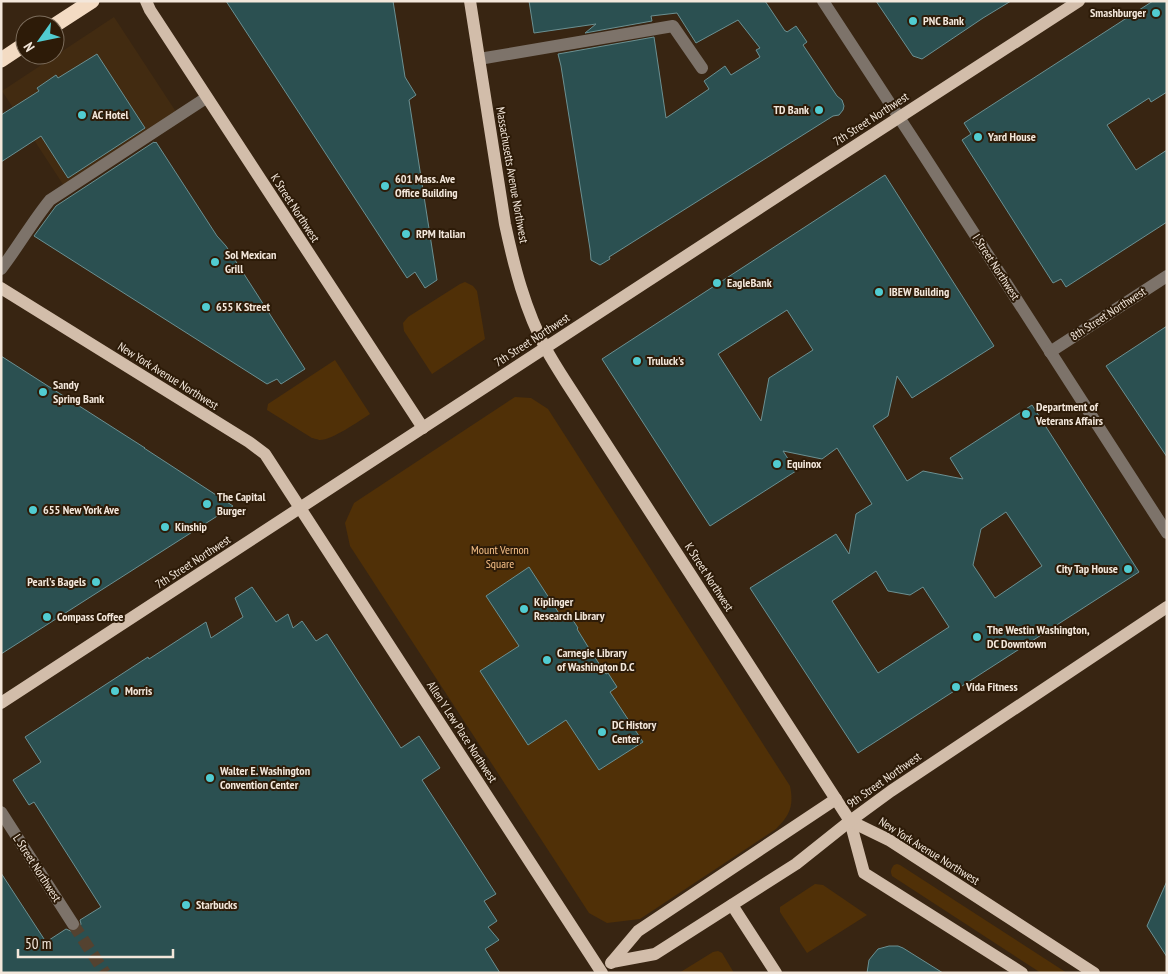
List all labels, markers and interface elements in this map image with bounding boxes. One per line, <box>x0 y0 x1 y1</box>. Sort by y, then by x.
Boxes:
place label: Smashburger <box>1090 5 1146 20</box>
marker: Smashburger <box>1150 7 1162 19</box>
place label: PNC Bank <box>923 13 964 28</box>
north arrow <box>15 15 65 65</box>
marker: PNC Bank <box>907 15 919 27</box>
text: N <box>19 39 39 55</box>
street label: 7th Street Northwest <box>830 88 912 149</box>
place label: TD Bank <box>773 102 809 117</box>
marker: TD Bank <box>813 104 825 116</box>
street label: Massachusetts Avenue Northwest <box>493 106 532 245</box>
place label: AC Hotel <box>91 107 129 122</box>
marker: AC Hotel <box>76 109 88 121</box>
place label: Yard House <box>987 129 1036 144</box>
marker: Yard House <box>972 131 984 143</box>
street label: K Street Northwest <box>268 171 324 245</box>
place label: 601 Mass. Ave Office Building <box>395 171 458 200</box>
marker: 601 Mass. Ave Office Building <box>379 180 391 192</box>
place label: RPM Italian <box>416 226 465 241</box>
marker: RPM Italian <box>400 228 412 240</box>
street label: I Street Northwest <box>969 231 1024 303</box>
place label: Sol Mexican Grill <box>225 247 276 276</box>
marker: Sol Mexican Grill <box>209 256 221 268</box>
place label: EagleBank <box>727 275 772 290</box>
marker: EagleBank <box>711 277 723 289</box>
street label: 8th Street Northwest <box>1067 283 1149 344</box>
place label: IBEW Building <box>889 284 949 299</box>
marker: IBEW Building <box>873 286 885 298</box>
place label: 655 K Street <box>216 299 271 314</box>
marker: 655 K Street <box>200 301 212 313</box>
street label: 7th Street Northwest <box>491 309 573 370</box>
street label: New York Avenue Northwest <box>115 338 222 413</box>
place label: Truluck's <box>647 353 684 368</box>
marker: Truluck's <box>631 355 643 367</box>
place label: Sandy Spring Bank <box>53 377 104 406</box>
marker: Sandy Spring Bank <box>37 386 49 398</box>
place label: Department of Veterans Affairs <box>1035 399 1103 428</box>
marker: Department of Veterans Affairs <box>1020 408 1032 420</box>
place label: Equinox <box>787 456 822 471</box>
marker: Equinox <box>771 458 783 470</box>
place label: The Capital Burger <box>217 489 265 518</box>
marker: The Capital Burger <box>201 498 213 510</box>
place label: 655 New York Ave <box>43 502 119 517</box>
marker: 655 New York Ave <box>27 504 39 516</box>
place label: Kinship <box>175 519 208 534</box>
marker: Kinship <box>159 521 171 533</box>
street label: 7th Street Northwest <box>152 531 234 592</box>
street label: K Street Northwest <box>682 540 738 614</box>
park label: Mount Vernon Square <box>471 542 529 571</box>
place label: City Tap House <box>1056 561 1118 576</box>
marker: City Tap House <box>1122 563 1134 575</box>
place label: Pearl's Bagels <box>27 574 86 589</box>
marker: Pearl's Bagels <box>90 576 102 588</box>
place label: Kiplinger Research Library <box>534 594 605 623</box>
marker: Kiplinger Research Library <box>518 603 530 615</box>
place label: Compass Coffee <box>57 609 124 624</box>
marker: Compass Coffee <box>41 611 53 623</box>
place label: The Westin Washington, DC Downtown <box>987 622 1090 651</box>
marker: The Westin Washington, DC Downtown <box>971 631 983 643</box>
place label: Carnegie Library of Washington D.C <box>557 645 635 674</box>
marker: Carnegie Library of Washington D.C <box>541 654 553 666</box>
street label: Allen Y Lew Place Northwest <box>424 678 501 786</box>
place label: Vida Fitness <box>965 679 1018 694</box>
marker: Vida Fitness <box>950 681 962 693</box>
place label: Morris <box>125 683 152 698</box>
marker: Morris <box>109 685 121 697</box>
place label: DC History Center <box>612 717 657 746</box>
marker: DC History Center <box>596 726 608 738</box>
street label: 9th Street Northwest <box>844 748 924 811</box>
place label: Walter E. Washington Convention Center <box>219 763 310 792</box>
marker: Walter E. Washington Convention Center <box>204 772 216 784</box>
street label: New York Avenue Northwest <box>876 813 983 888</box>
street label: L Street Northwest <box>10 831 65 905</box>
place label: Starbucks <box>196 897 237 912</box>
marker: Starbucks <box>180 899 192 911</box>
scale bar <box>18 926 172 958</box>
text: 50 m <box>25 934 51 953</box>

